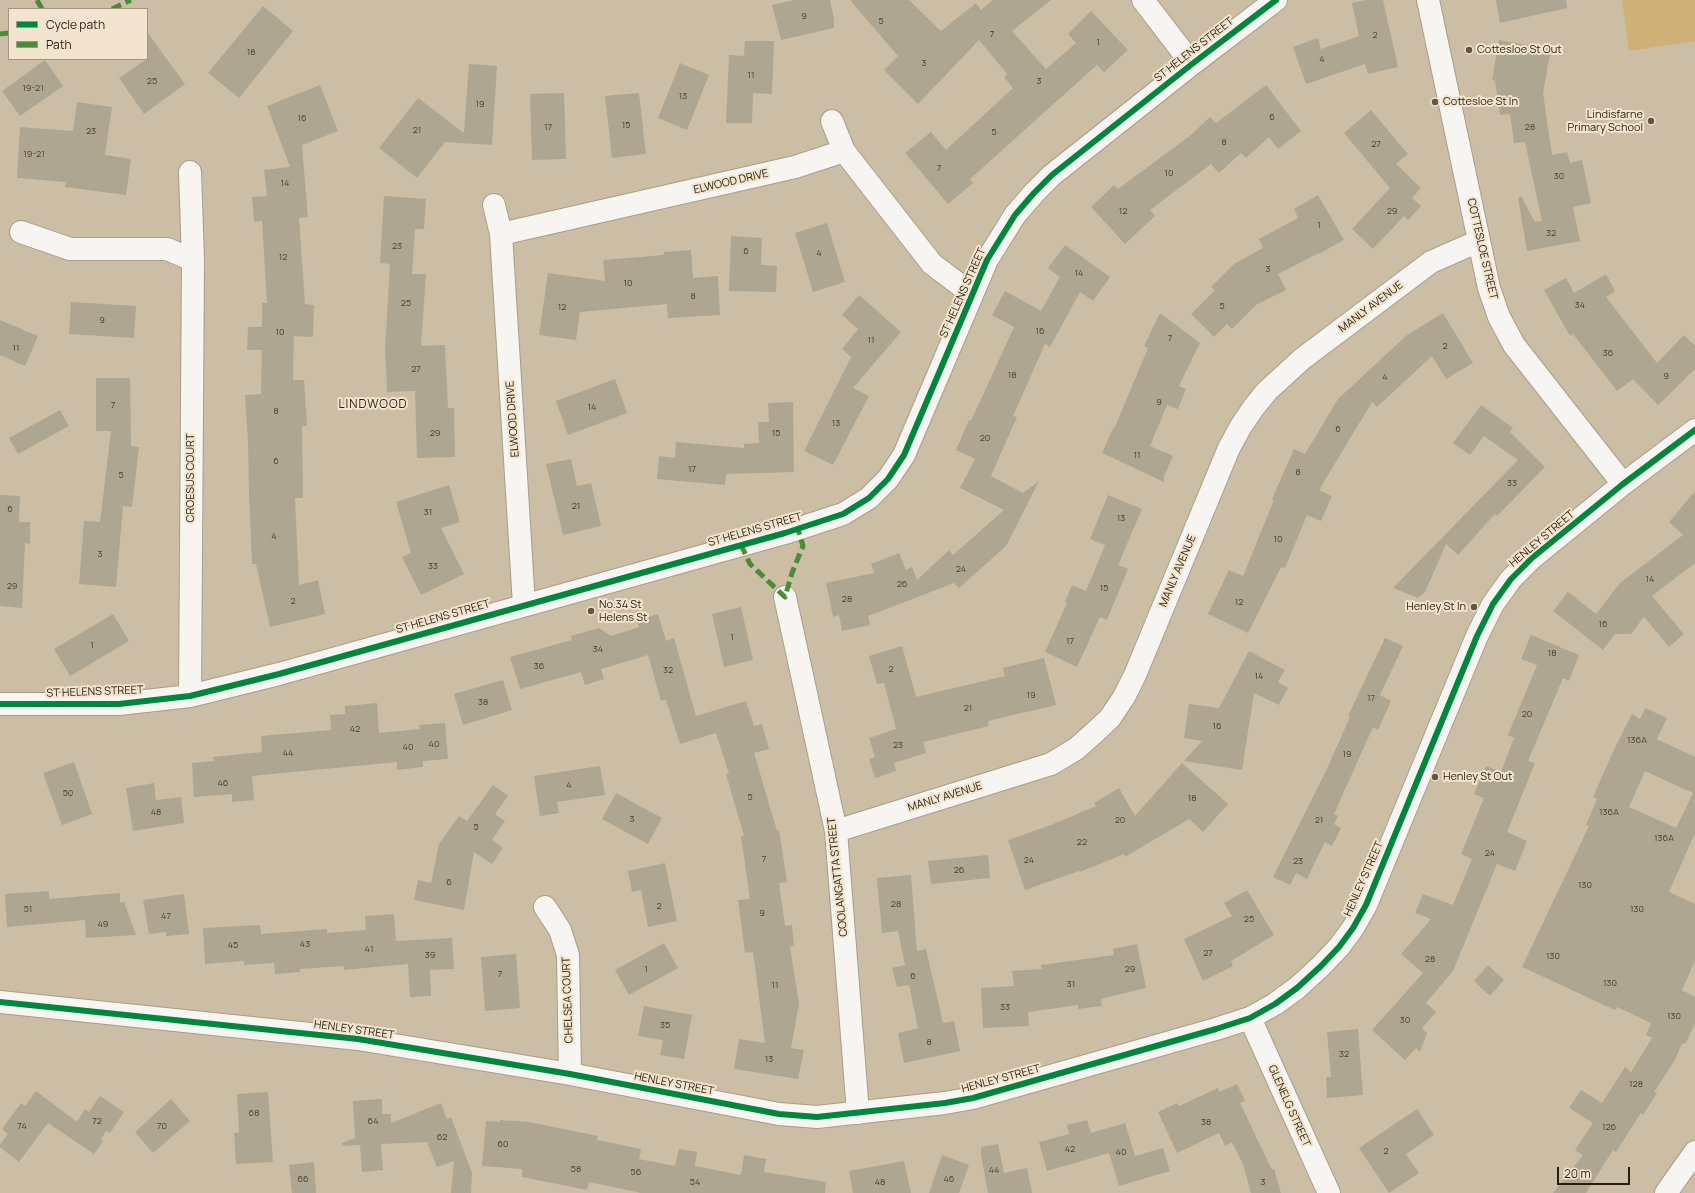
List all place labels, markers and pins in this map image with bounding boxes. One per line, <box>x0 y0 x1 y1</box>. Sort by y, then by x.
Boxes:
place label: Cottesloe St Out <box>1477 43 1562 57</box>
marker: Cottesloe St Out <box>1464 45 1474 55</box>
place label: Cottesloe St In <box>1443 95 1518 109</box>
marker: Cottesloe St In <box>1430 97 1440 107</box>
place label: Lindisfarne Primary School <box>1568 108 1643 134</box>
marker: Lindisfarne Primary School <box>1646 116 1656 126</box>
place label: No.34 St Helens St <box>599 598 647 624</box>
place label: Henley St In <box>1406 600 1466 614</box>
marker: Henley St In <box>1469 602 1479 612</box>
marker: No.34 St Helens St <box>586 606 596 616</box>
place label: Henley St Out <box>1443 770 1513 784</box>
marker: Henley St Out <box>1430 772 1440 782</box>

